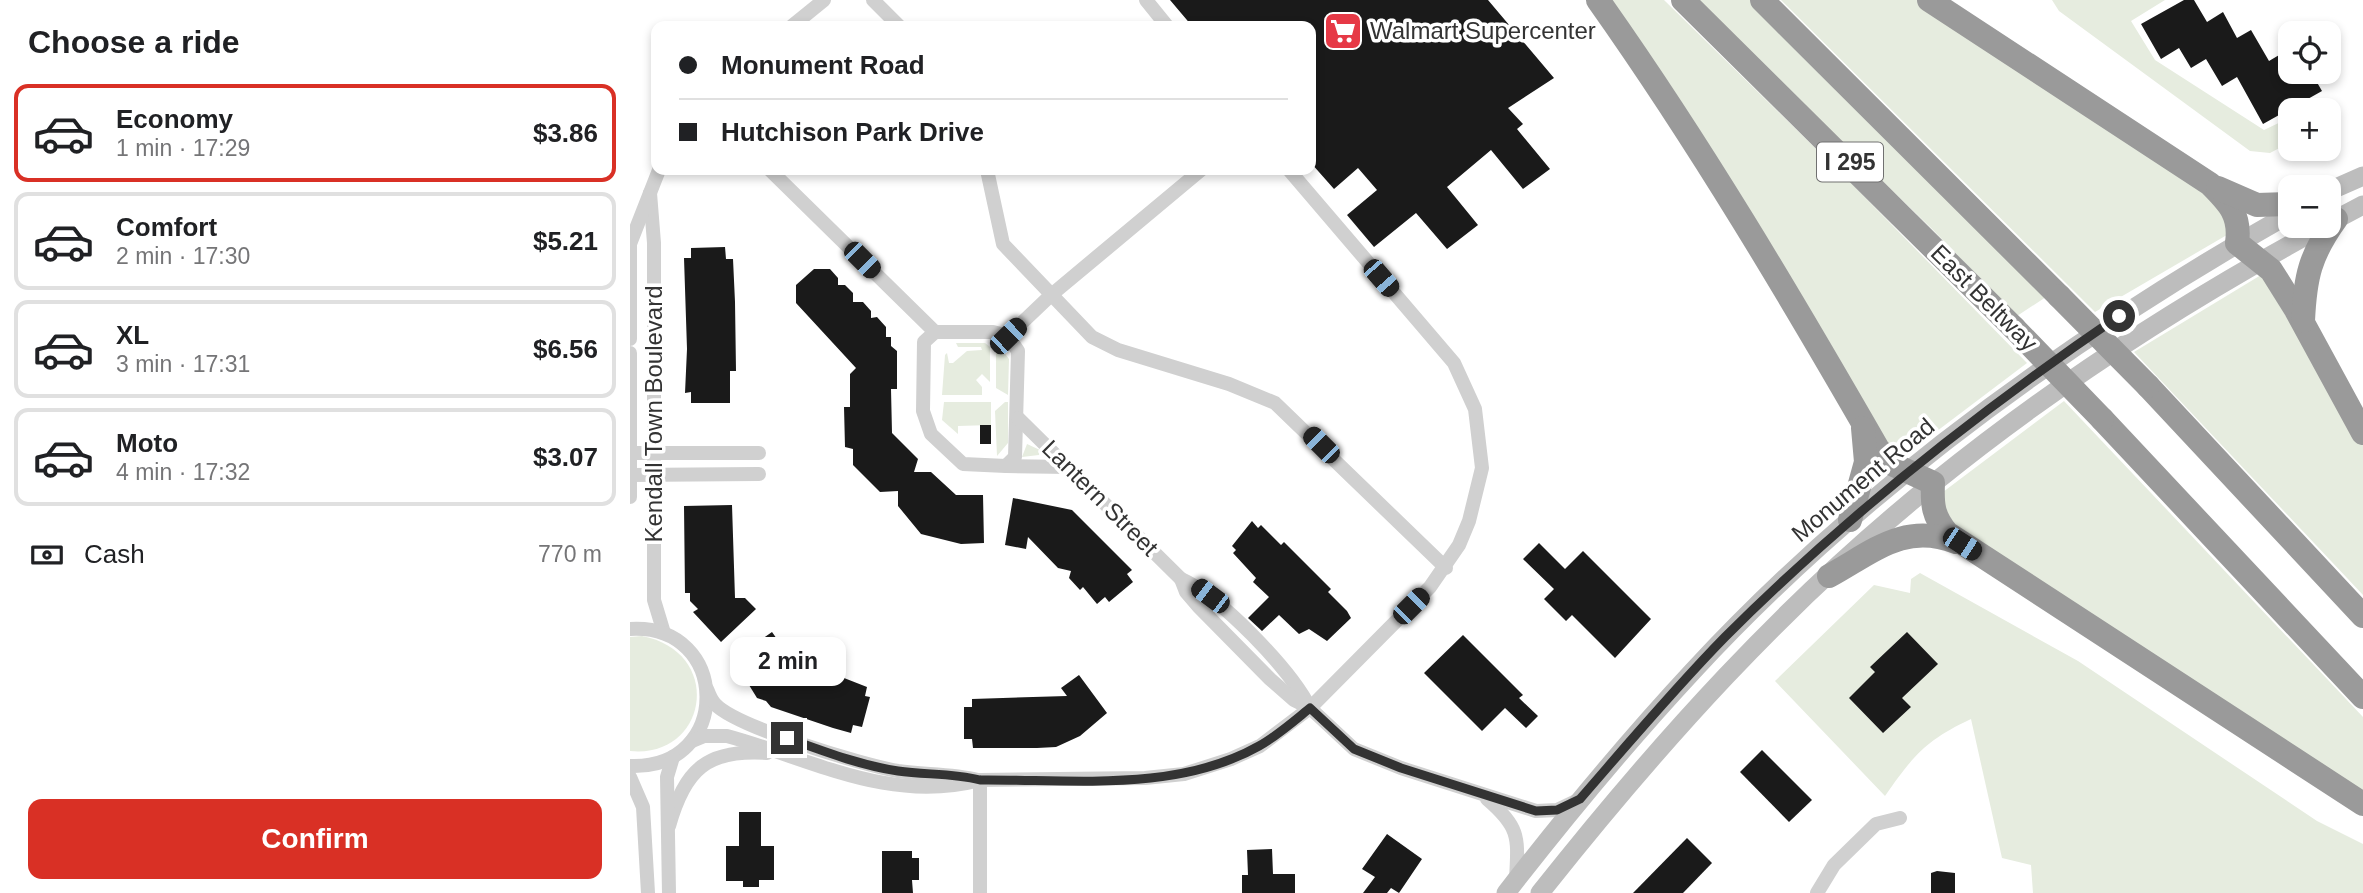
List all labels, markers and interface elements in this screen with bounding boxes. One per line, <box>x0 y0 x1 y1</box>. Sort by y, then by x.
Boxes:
supermarket icon: Walmart Supercenter <box>1322 10 1364 52</box>
place label: Walmart Supercenter <box>1370 17 1596 44</box>
map controls <box>2278 21 2341 238</box>
button: locate <box>2278 21 2341 84</box>
text: Choose a ride <box>28 24 240 60</box>
text: Monument Road <box>721 50 925 80</box>
button: + <box>2278 98 2341 161</box>
icon: car <box>32 102 95 165</box>
text: Economy <box>116 104 233 134</box>
text: Hutchison Park Drive <box>721 117 984 147</box>
text: $3.86 <box>533 118 598 148</box>
text: 1 min · 17:29 <box>116 135 250 161</box>
road number: I 295 <box>1817 142 1883 182</box>
button: − <box>2278 175 2341 238</box>
icon: car <box>32 210 95 273</box>
text: Comfort <box>116 212 217 242</box>
text: $5.21 <box>533 226 598 256</box>
car <box>840 238 885 282</box>
street label: East Beltway <box>1926 239 2043 356</box>
text: 2 min · 17:30 <box>116 243 250 269</box>
car <box>1360 255 1403 301</box>
street label: Kendall Town Boulevard <box>640 285 667 543</box>
route start <box>2103 300 2135 332</box>
car <box>986 314 1031 358</box>
icon: car <box>32 318 95 381</box>
text: XL <box>116 320 149 350</box>
text: $6.56 <box>533 334 598 364</box>
text: 3 min · 17:31 <box>116 351 250 377</box>
street label: Monument Road <box>1786 412 1939 547</box>
car <box>1299 423 1344 467</box>
icon: car <box>32 426 95 489</box>
text: Moto <box>116 428 178 458</box>
street label: Lantern Street <box>1037 434 1164 561</box>
text: $3.07 <box>533 442 598 472</box>
text: 4 min · 17:32 <box>116 459 250 485</box>
car <box>1939 524 1986 564</box>
icon: cash <box>28 536 66 574</box>
text: Cash <box>84 539 145 569</box>
text: 770 m <box>538 541 602 567</box>
car <box>1187 575 1234 617</box>
car <box>1389 584 1434 628</box>
callout: 2 min <box>729 636 845 686</box>
text: 2 min <box>758 648 818 674</box>
route end <box>771 722 803 754</box>
button: Confirm <box>28 799 602 879</box>

